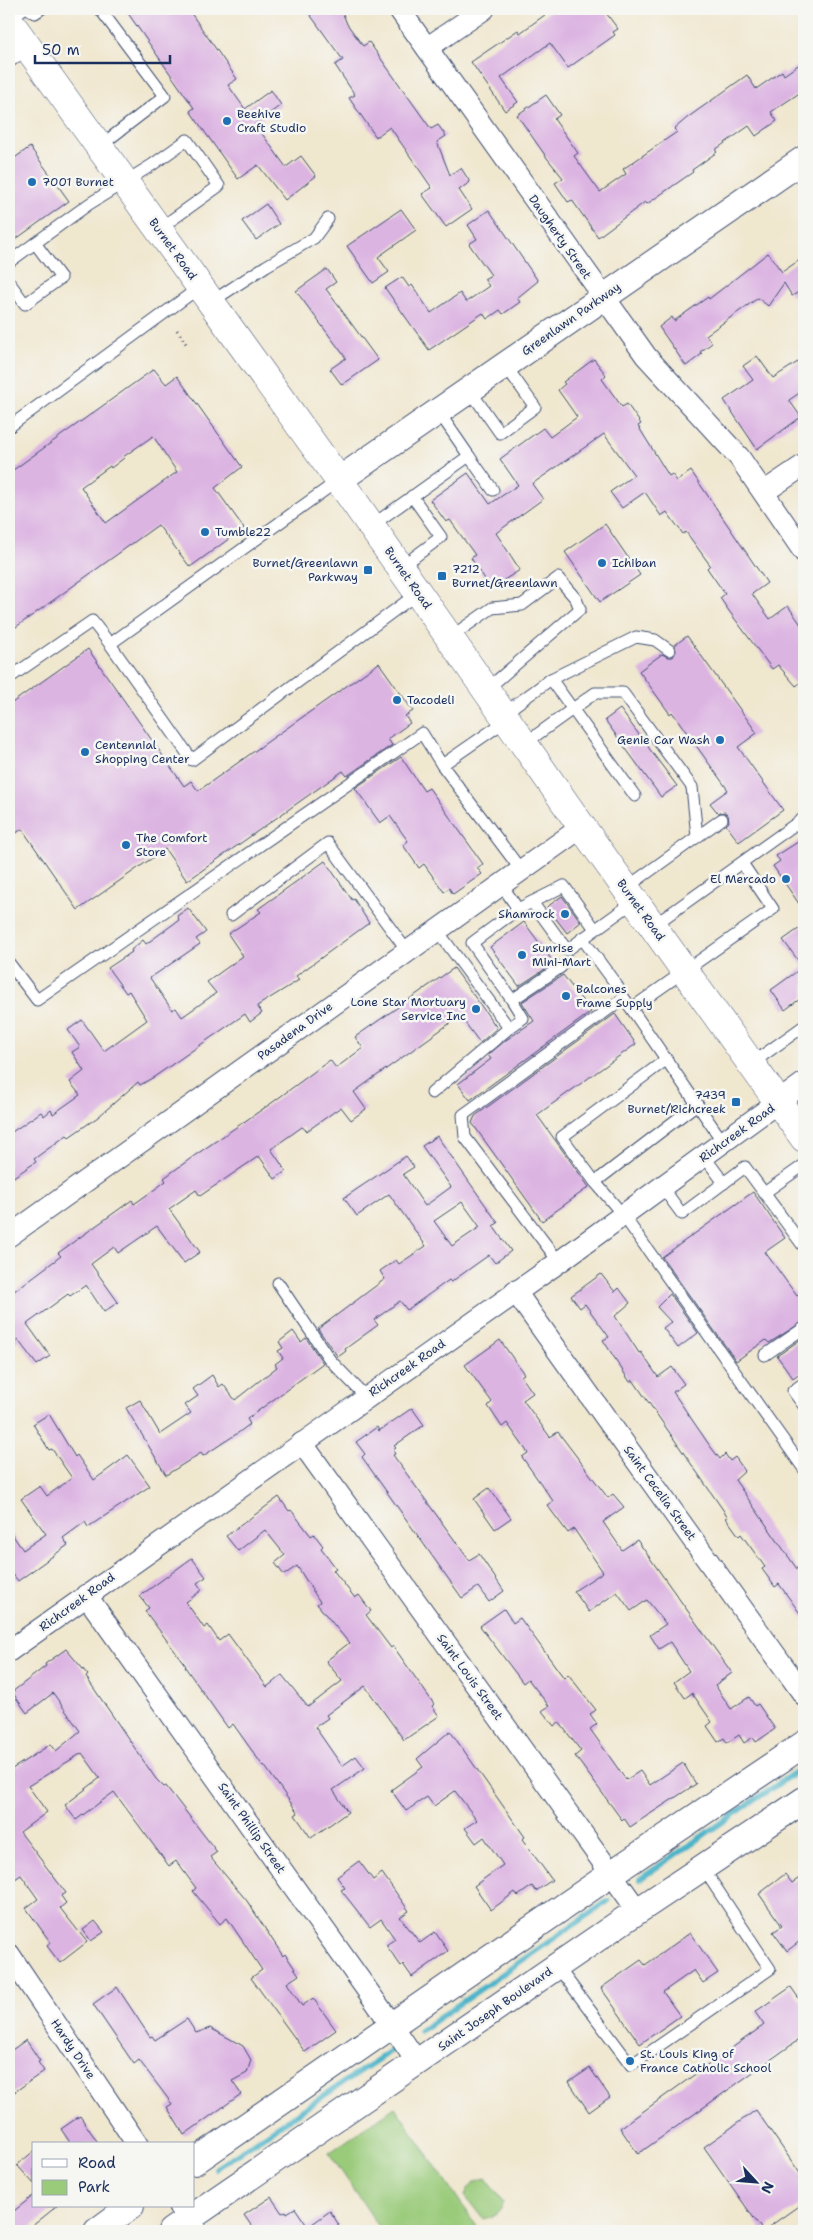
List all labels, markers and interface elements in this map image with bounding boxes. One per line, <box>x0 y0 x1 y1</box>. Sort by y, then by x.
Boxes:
scale bar <box>35 32 170 64</box>
text: 50 m <box>42 40 80 60</box>
place label: Beehive Craft Studio <box>237 106 306 136</box>
marker: Beehive Craft Studio <box>221 115 233 127</box>
place label: 7001 Burnet <box>42 174 114 190</box>
marker: 7001 Burnet <box>26 176 38 188</box>
street label: Daugherty Street <box>525 192 595 282</box>
street label: Burnet Road <box>145 215 201 283</box>
street label: Greenlawn Parkway <box>518 279 624 359</box>
place label: Tumble22 <box>215 524 271 540</box>
marker: Tumble22 <box>199 526 211 538</box>
street label: Burnet Road <box>381 544 436 613</box>
place label: Burnet/Greenlawn Parkway <box>253 555 358 585</box>
place label: Ichiban <box>612 555 656 571</box>
marker: Ichiban <box>596 557 608 569</box>
place label: 7212 Burnet/Greenlawn <box>452 561 558 591</box>
marker: Burnet/Greenlawn Parkway <box>362 564 374 576</box>
marker: 7212 Burnet/Greenlawn <box>436 570 448 582</box>
place label: Tacodeli <box>407 692 455 708</box>
marker: Tacodeli <box>391 694 403 706</box>
place label: Genie Car Wash <box>617 732 710 748</box>
marker: Genie Car Wash <box>714 734 726 746</box>
place label: Centennial Shopping Center <box>95 737 190 767</box>
marker: Centennial Shopping Center <box>79 746 91 758</box>
place label: The Comfort Store <box>136 830 207 860</box>
marker: The Comfort Store <box>120 839 132 851</box>
place label: El Mercado <box>710 871 776 887</box>
marker: El Mercado <box>780 873 792 885</box>
street label: Burnet Road <box>613 876 669 944</box>
place label: Shamrock <box>498 906 555 922</box>
marker: Shamrock <box>559 908 571 920</box>
place label: Sunrise Mini-Mart <box>532 940 591 970</box>
marker: Sunrise Mini-Mart <box>516 949 528 961</box>
place label: Balcones Frame Supply <box>576 981 653 1011</box>
marker: Balcones Frame Supply <box>560 990 572 1002</box>
place label: Lone Star Mortuary Service Inc <box>350 994 466 1024</box>
street label: Pasadena Drive <box>254 998 336 1064</box>
marker: Lone Star Mortuary Service Inc <box>470 1003 482 1015</box>
place label: 7439 Burnet/Richcreek <box>627 1087 726 1117</box>
marker: 7439 Burnet/Richcreek <box>730 1096 742 1108</box>
street label: Richcreek Road <box>696 1100 778 1166</box>
street label: Richcreek Road <box>366 1335 449 1400</box>
street label: Saint Cecelia Street <box>620 1442 700 1544</box>
street label: Richcreek Road <box>36 1569 118 1635</box>
street label: Saint Louis Street <box>433 1631 507 1723</box>
street label: Saint Phillip Street <box>215 1779 289 1877</box>
street label: Saint Joseph Boulevard <box>435 1963 556 2055</box>
street label: Hardy Drive <box>47 2016 99 2082</box>
place label: St. Louis King of France Catholic School <box>640 2046 772 2076</box>
marker: St. Louis King of France Catholic School <box>624 2055 636 2067</box>
legend <box>32 2142 195 2208</box>
text: Road <box>78 2153 116 2173</box>
north arrow <box>730 2158 780 2208</box>
text: Park <box>78 2177 110 2197</box>
text: N <box>757 2179 778 2197</box>

